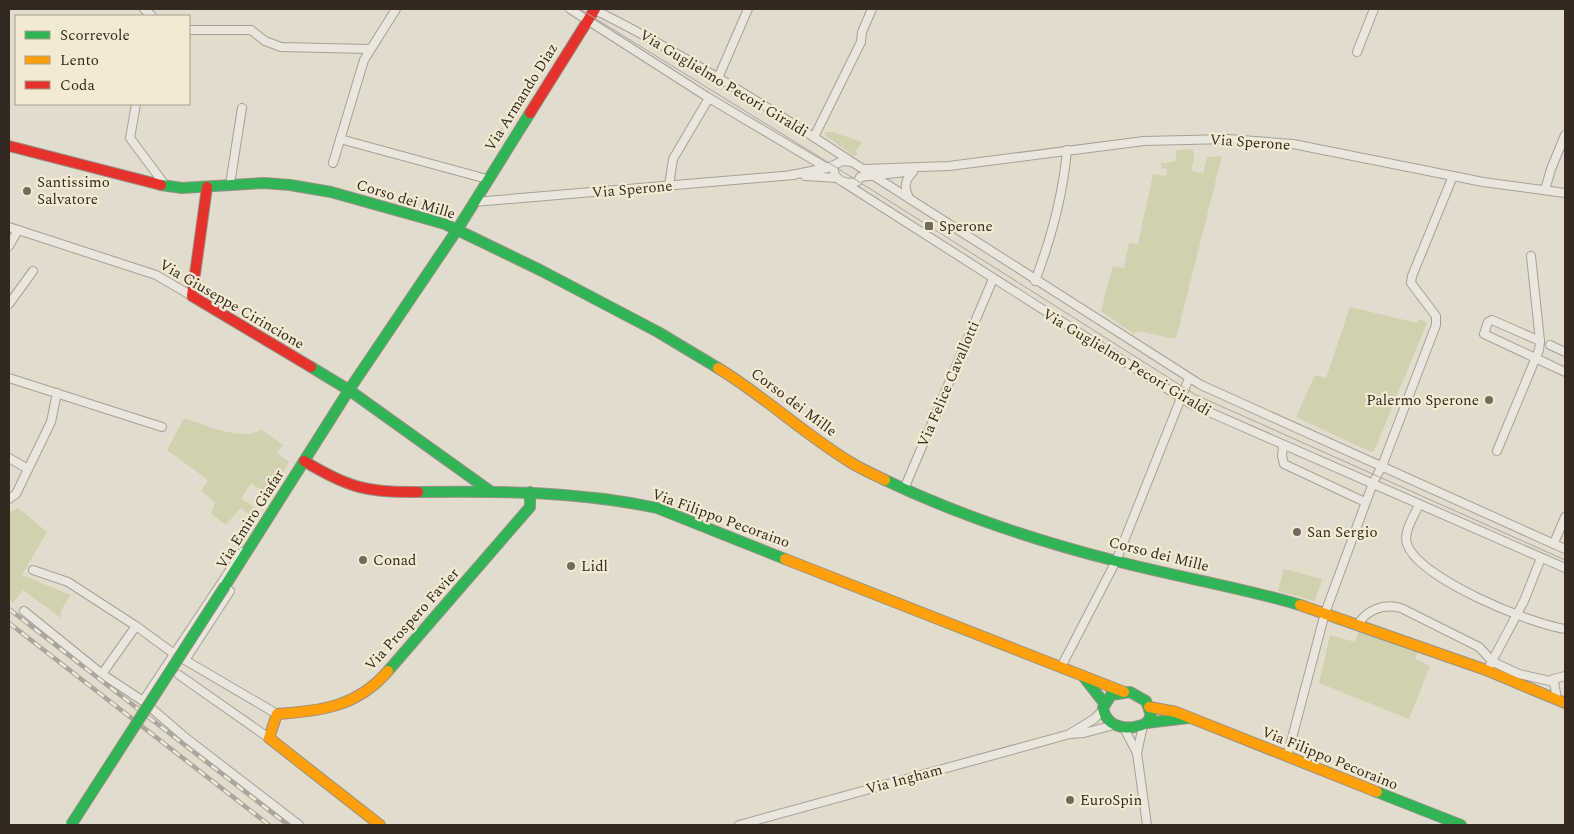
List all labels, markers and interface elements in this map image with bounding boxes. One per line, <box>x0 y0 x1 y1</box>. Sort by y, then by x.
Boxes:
legend <box>15 15 190 105</box>
text: Scorrevole <box>60 24 130 47</box>
street label: Via Guglielmo Pecori Giraldi <box>635 24 813 143</box>
street label: Via Armando Diaz <box>479 39 564 156</box>
text: Lento <box>60 49 99 72</box>
text: Coda <box>60 74 95 97</box>
street label: Via Sperone <box>1209 128 1291 157</box>
place label: Santissimo Salvatore <box>37 171 110 211</box>
street label: Corso dei Mille <box>353 173 458 225</box>
street label: Via Sperone <box>591 175 673 204</box>
marker: Santissimo Salvatore <box>21 185 33 197</box>
place label: Sperone <box>939 215 993 238</box>
marker: Sperone <box>923 220 935 232</box>
street label: Via Giuseppe Cirincione <box>155 253 309 355</box>
street label: Via Guglielmo Pecori Giraldi <box>1038 303 1216 422</box>
street label: Via Felice Cavallotti <box>911 318 985 451</box>
street label: Corso dei Mille <box>746 362 842 442</box>
place label: Palermo Sperone <box>1366 389 1479 412</box>
marker: Palermo Sperone <box>1483 394 1495 406</box>
street label: Via Emiro Giafar <box>211 465 290 574</box>
street label: Via Filippo Pecoraino <box>649 483 793 554</box>
place label: San Sergio <box>1307 521 1378 544</box>
marker: San Sergio <box>1291 526 1303 538</box>
street label: Corso dei Mille <box>1106 531 1211 578</box>
place label: Conad <box>373 549 416 572</box>
marker: Conad <box>357 554 369 566</box>
place label: Lidl <box>581 555 608 578</box>
marker: Lidl <box>565 560 577 572</box>
street label: Via Prospero Favier <box>360 563 465 676</box>
street label: Via Filippo Pecoraino <box>1258 721 1402 796</box>
street label: Via Ingham <box>863 758 945 801</box>
place label: EuroSpin <box>1080 789 1142 812</box>
marker: EuroSpin <box>1064 794 1076 806</box>

